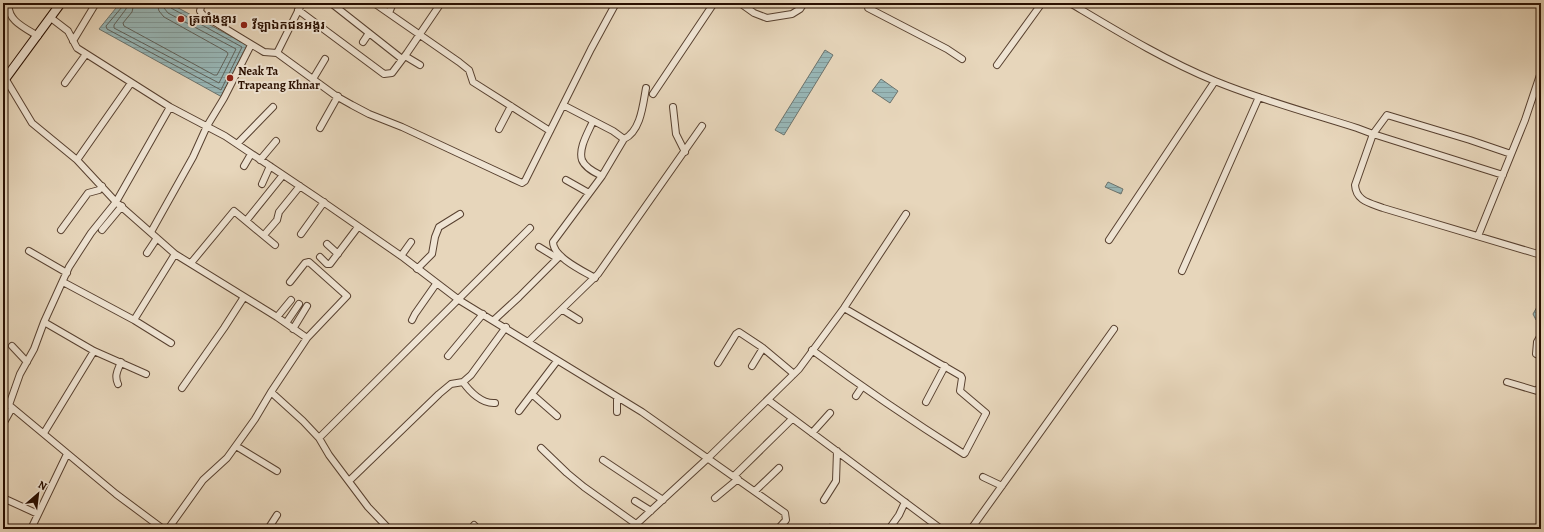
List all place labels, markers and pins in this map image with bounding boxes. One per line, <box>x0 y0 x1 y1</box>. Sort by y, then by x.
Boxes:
place label: ត្រពាំងខ្នារ <box>189 11 236 27</box>
marker: ត្រពាំងខ្នារ <box>176 14 186 24</box>
place label: វីឡាឯកជនអង្គរ <box>252 17 325 33</box>
marker: វីឡាឯកជនអង្គរ <box>239 20 249 30</box>
place label: Neak Ta Trapeang Khnar <box>238 63 320 93</box>
marker: Neak Ta Trapeang Khnar <box>225 73 235 83</box>

